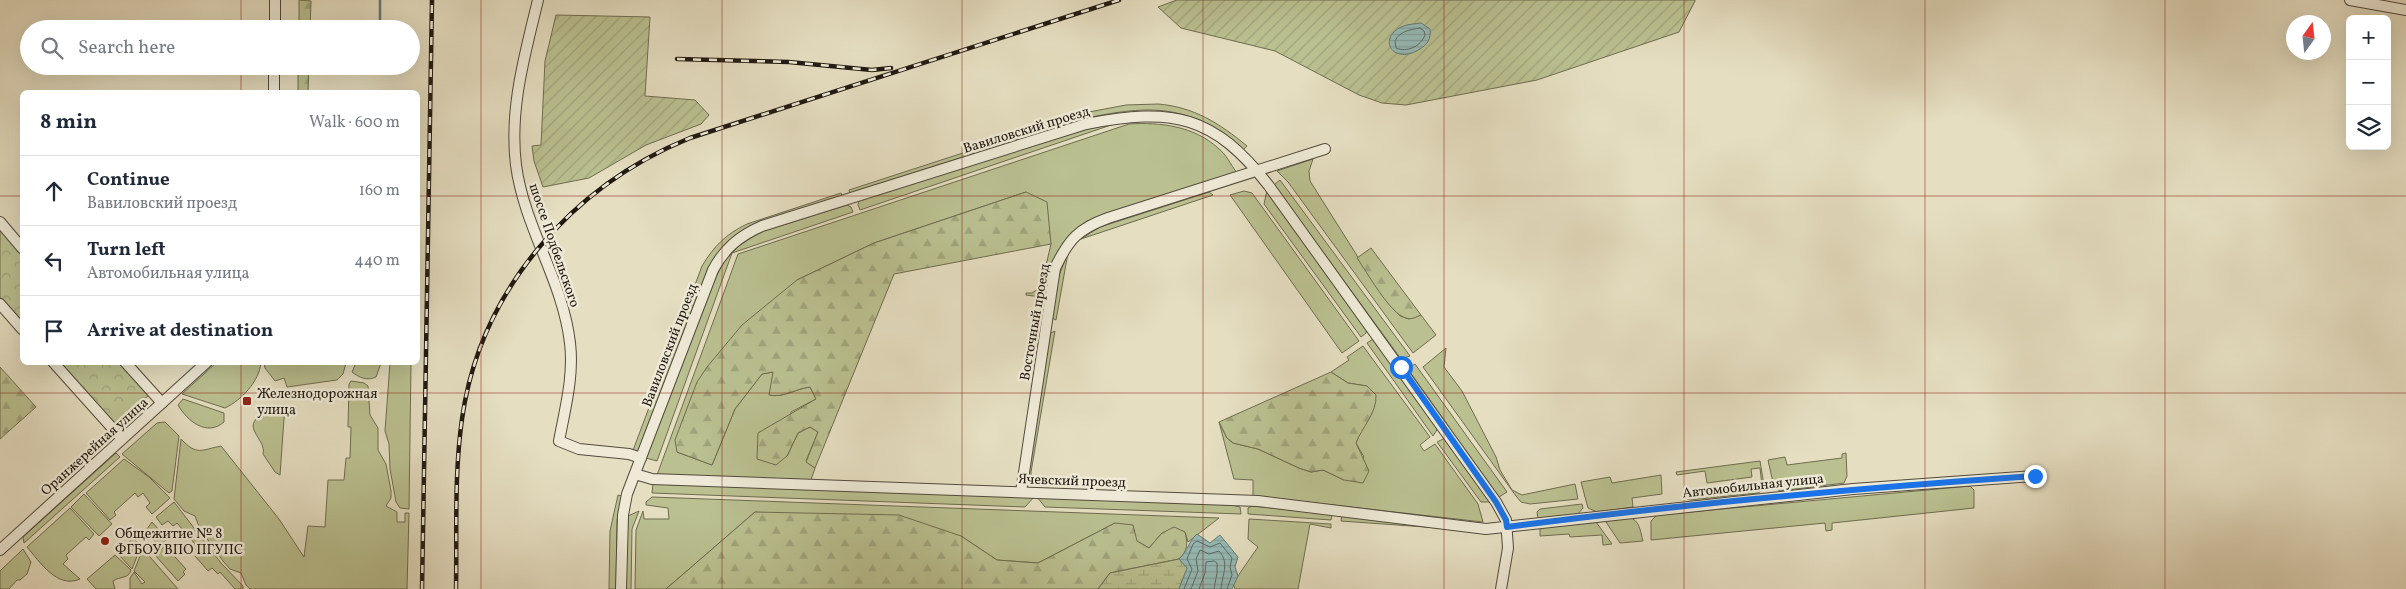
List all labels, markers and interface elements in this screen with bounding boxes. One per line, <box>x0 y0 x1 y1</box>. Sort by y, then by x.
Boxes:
north arrow <box>2286 15 2331 60</box>
map controls <box>2346 15 2391 150</box>
button: + <box>2346 15 2391 60</box>
search box <box>20 20 420 75</box>
icon: search <box>38 34 66 62</box>
text: Search here <box>78 35 175 61</box>
button: − <box>2346 60 2391 105</box>
street label: Вавиловский проезд <box>961 102 1092 159</box>
button: layers <box>2346 105 2391 150</box>
text: 8 min <box>40 108 97 137</box>
text: Walk · 600 m <box>309 112 400 134</box>
text: Continue <box>87 167 170 193</box>
icon: ahead <box>40 177 68 205</box>
text: 160 m <box>359 180 400 202</box>
street label: шоссе Подбельского <box>523 181 584 310</box>
text: Вавиловский проезд <box>87 193 237 215</box>
text: Turn left <box>87 237 166 263</box>
icon: left <box>40 247 68 275</box>
text: 440 m <box>354 250 400 272</box>
street label: Восточный проезд <box>1016 262 1055 382</box>
text: Автомобильная улица <box>87 263 250 285</box>
street label: Вавиловский проезд <box>638 281 703 410</box>
icon: arrive <box>40 317 68 345</box>
text: Arrive at destination <box>87 318 273 344</box>
route start <box>1390 356 1413 379</box>
place label: Железнодорожная улица <box>257 385 377 420</box>
street label: Оранжерейная улица <box>37 394 153 501</box>
marker: Железнодорожная улица <box>241 395 253 407</box>
route end <box>2024 465 2047 488</box>
street label: Ячевский проезд <box>1018 470 1126 493</box>
street label: Автомобильная улица <box>1681 470 1825 503</box>
place label: Общежитие № 8 ФГБОУ ВПО ПГУПС <box>115 525 243 560</box>
marker: Общежитие № 8 ФГБОУ ВПО ПГУПС <box>99 535 111 547</box>

